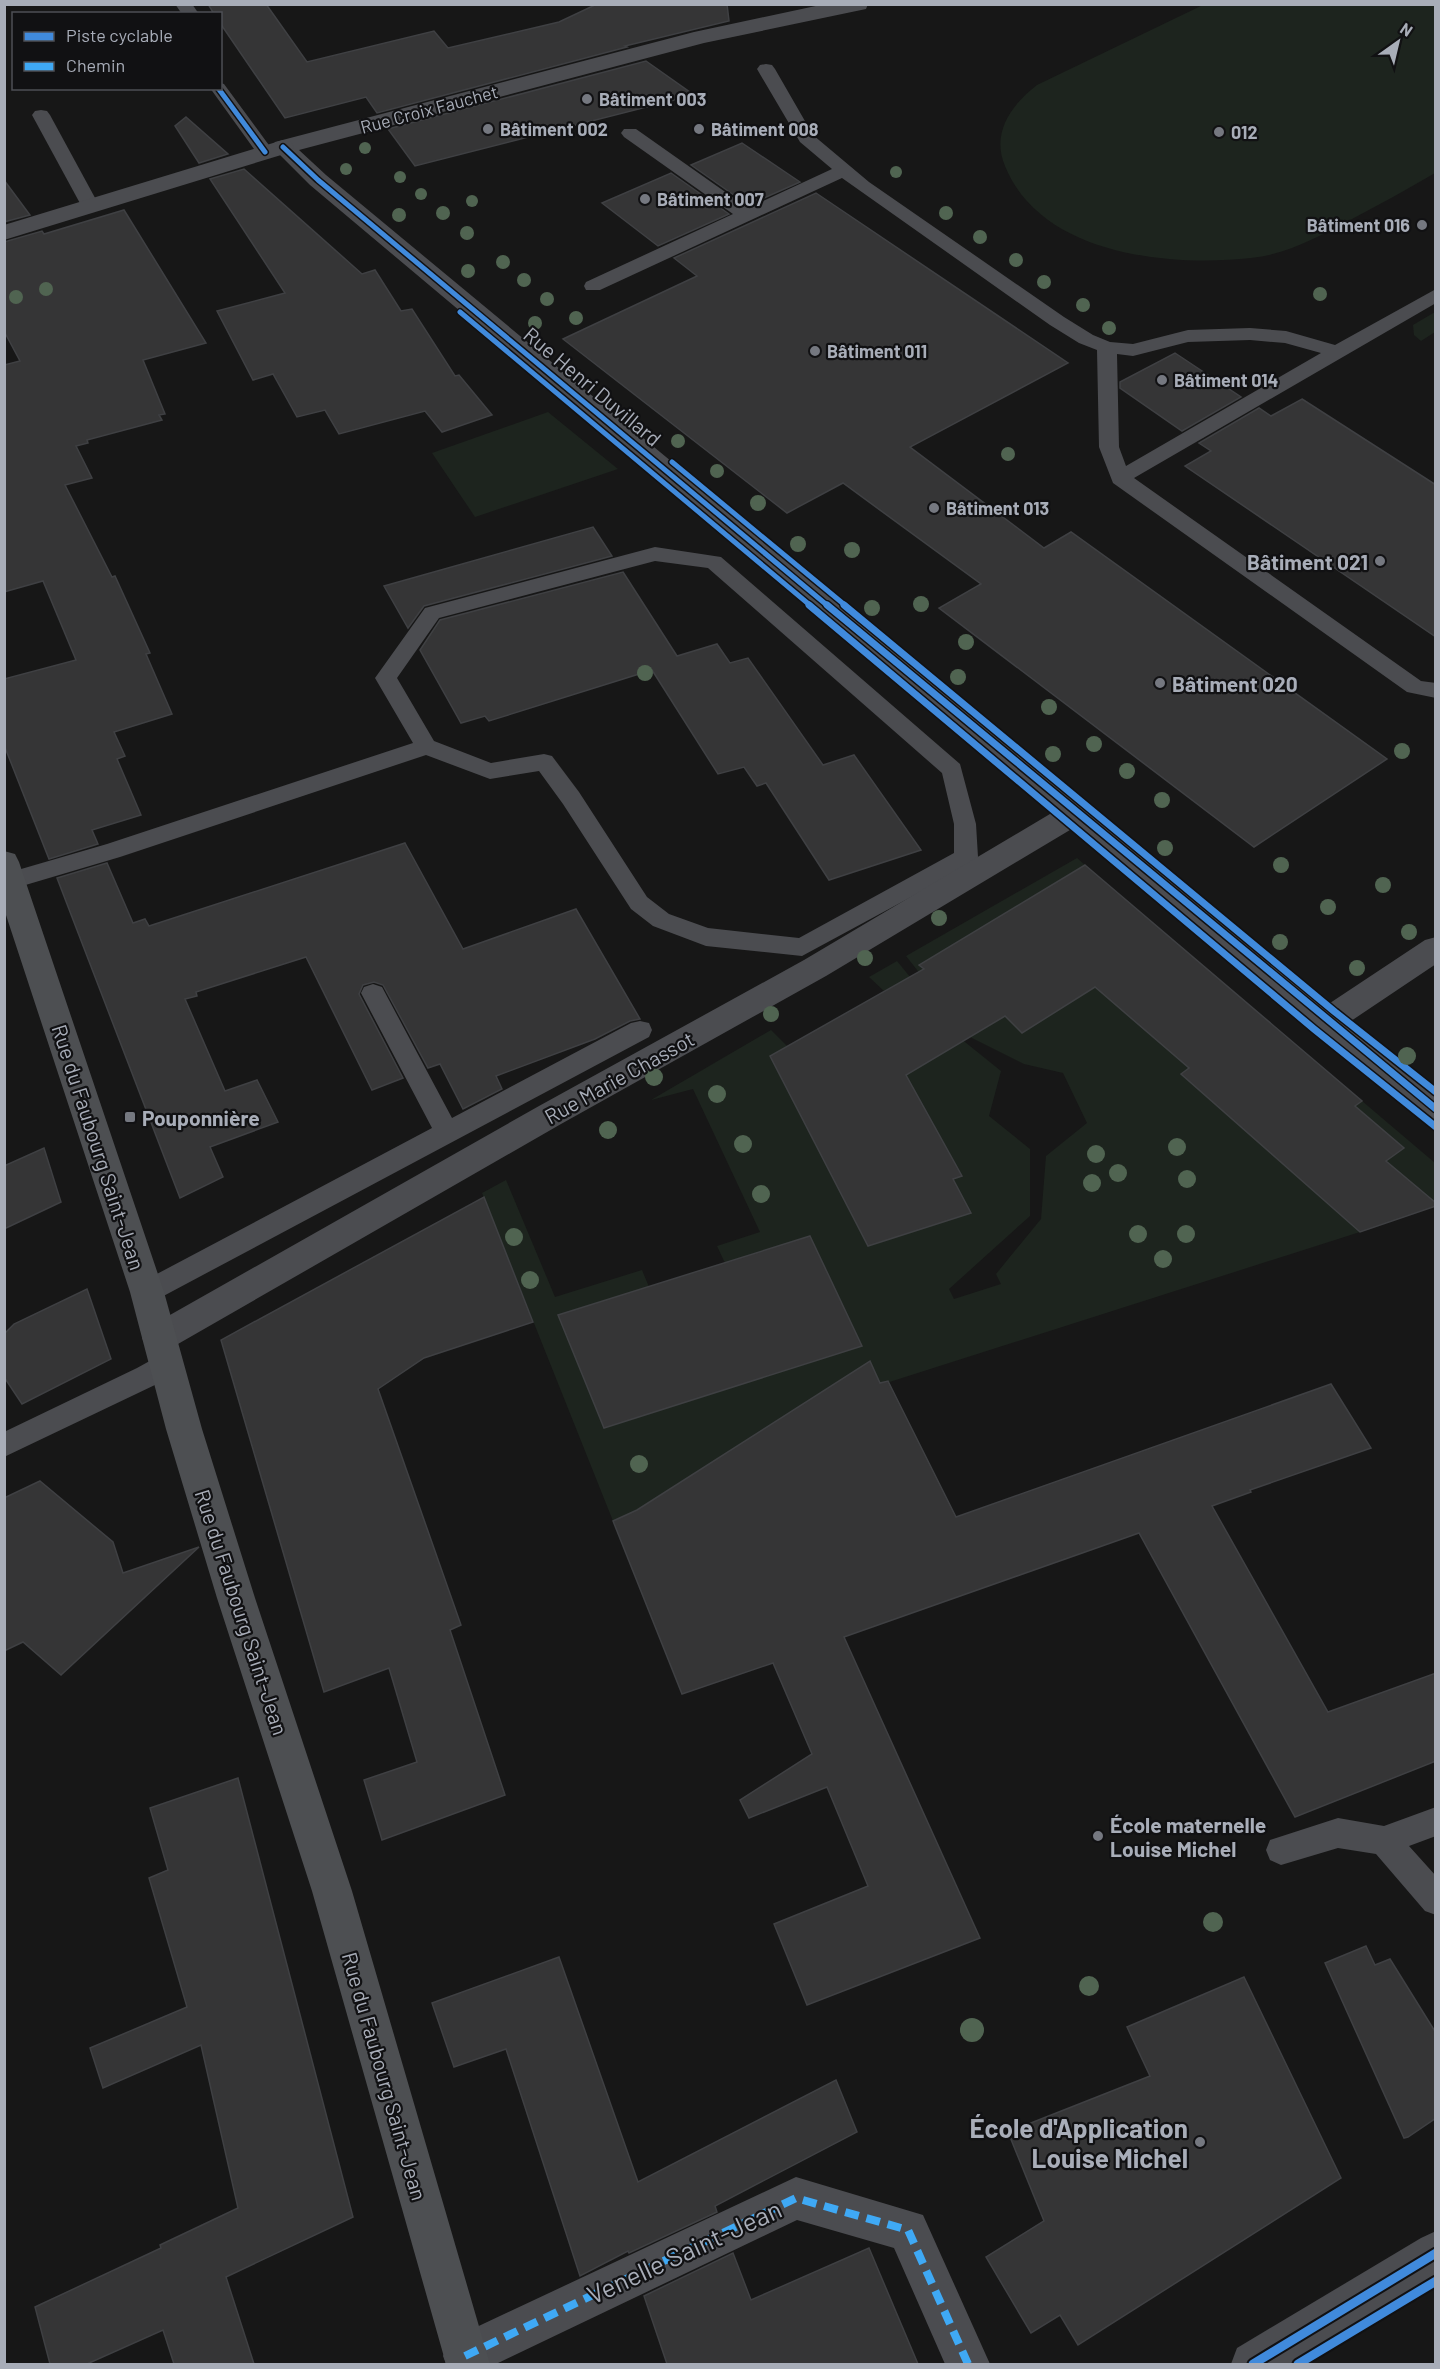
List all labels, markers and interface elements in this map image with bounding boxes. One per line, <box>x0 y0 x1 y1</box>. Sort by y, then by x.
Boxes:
legend <box>12 12 222 90</box>
north arrow <box>1368 12 1428 72</box>
text: N <box>1397 18 1416 40</box>
text: Piste cyclable <box>66 24 173 46</box>
text: Chemin <box>66 54 125 76</box>
street label: Rue Croix Fauchet <box>358 80 500 138</box>
place label: Bâtiment 003 <box>599 88 706 110</box>
marker: Bâtiment 003 <box>580 92 594 106</box>
place label: Bâtiment 002 <box>500 118 608 140</box>
place label: Bâtiment 008 <box>711 118 819 140</box>
place label: 012 <box>1231 121 1258 143</box>
marker: Bâtiment 002 <box>481 122 495 136</box>
marker: Bâtiment 008 <box>692 122 706 136</box>
marker: 012 <box>1212 125 1226 139</box>
place label: Bâtiment 007 <box>657 188 764 210</box>
marker: Bâtiment 007 <box>638 192 652 206</box>
place label: Bâtiment 016 <box>1307 214 1410 236</box>
marker: Bâtiment 016 <box>1415 218 1429 232</box>
street label: Rue Henri Duvillard <box>519 321 667 451</box>
place label: Bâtiment 011 <box>827 340 927 362</box>
marker: Bâtiment 011 <box>808 344 822 358</box>
place label: Bâtiment 014 <box>1174 369 1279 391</box>
marker: Bâtiment 014 <box>1155 373 1169 387</box>
place label: Bâtiment 013 <box>946 497 1049 519</box>
marker: Bâtiment 013 <box>927 501 941 515</box>
place label: Bâtiment 021 <box>1247 549 1368 574</box>
marker: Bâtiment 021 <box>1373 554 1387 568</box>
place label: Bâtiment 020 <box>1172 671 1298 696</box>
marker: Bâtiment 020 <box>1153 676 1167 690</box>
street label: Rue du Faubourg Saint-Jean <box>47 1021 151 1273</box>
street label: Rue Marie Chassot <box>540 1026 698 1128</box>
place label: Pouponnière <box>142 1105 260 1130</box>
marker: Pouponnière <box>123 1110 137 1124</box>
street label: Rue du Faubourg Saint-Jean <box>190 1486 294 1738</box>
place label: École maternelle Louise Michel <box>1110 1812 1266 1861</box>
marker: École maternelle Louise Michel <box>1091 1829 1105 1843</box>
street label: Rue du Faubourg Saint-Jean <box>338 1949 432 2203</box>
place label: École d'Application Louise Michel <box>969 2112 1188 2173</box>
marker: École d'Application Louise Michel <box>1193 2135 1207 2149</box>
street label: Venelle Saint-Jean <box>582 2192 786 2310</box>

